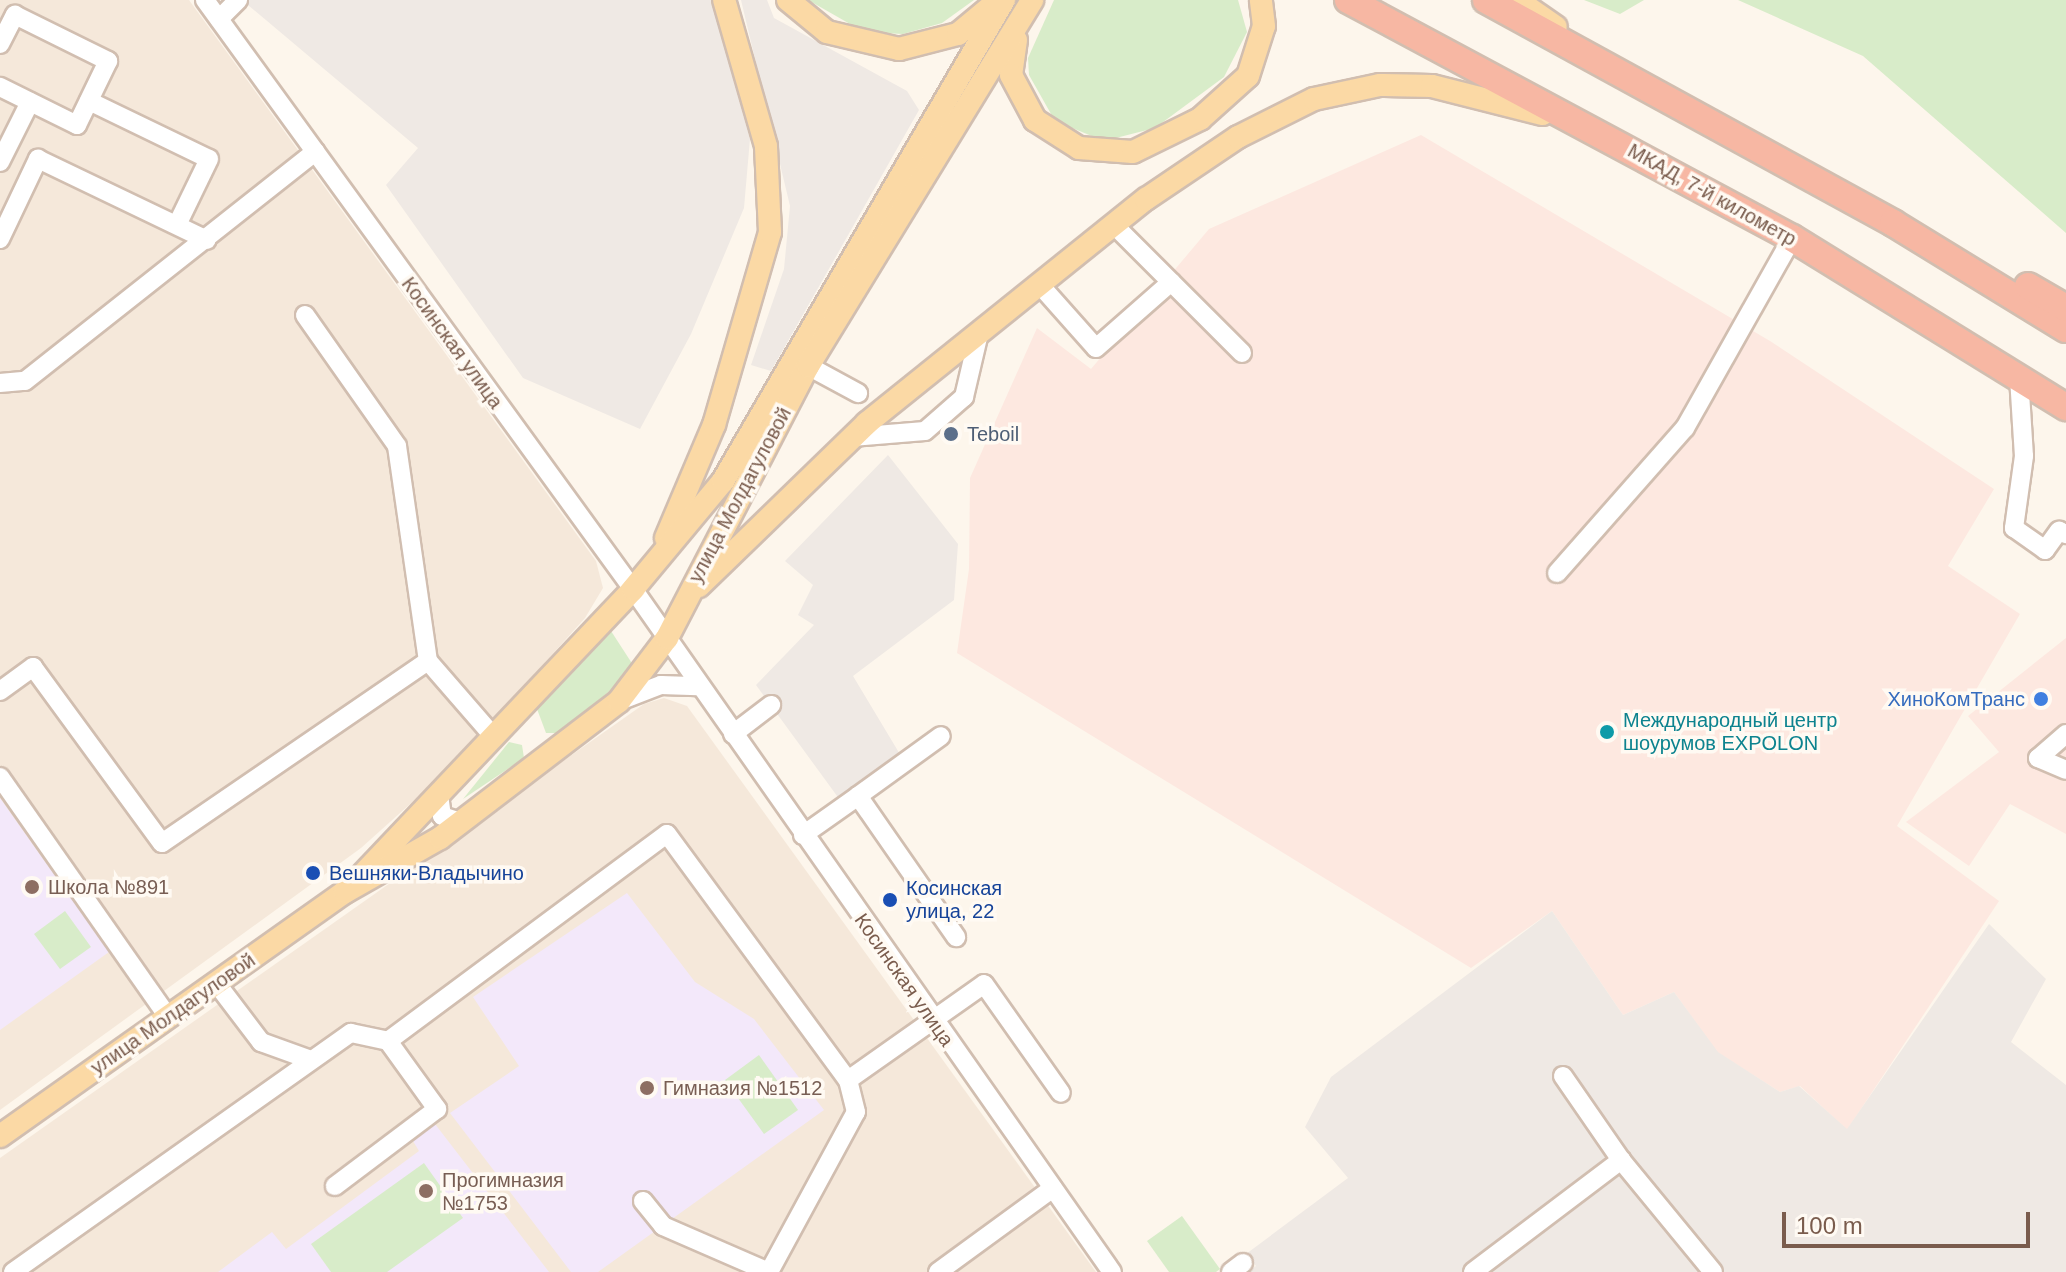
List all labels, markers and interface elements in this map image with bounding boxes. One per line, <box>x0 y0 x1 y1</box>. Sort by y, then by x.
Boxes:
street label: МКАД, 7-й километр <box>1624 139 1800 251</box>
street label: Косинская улица <box>396 273 508 413</box>
street label: улица Молдагуловой <box>684 403 796 587</box>
place label: Teboil <box>967 422 1019 446</box>
marker: Teboil <box>942 425 960 443</box>
place label: ХиноКомТранс <box>1887 687 2025 711</box>
marker: ХиноКомТранс <box>2032 690 2050 708</box>
place label: Международный центр шоурумов EXPOLON <box>1623 708 1837 755</box>
marker: Международный центр шоурумов EXPOLON <box>1598 723 1616 741</box>
place label: Вешняки-Владычино <box>329 861 524 885</box>
marker: Вешняки-Владычино <box>304 864 322 882</box>
place label: Школа №891 <box>48 875 169 899</box>
place label: Косинская улица, 22 <box>906 876 1002 923</box>
marker: Школа №891 <box>23 878 41 896</box>
marker: Косинская улица, 22 <box>881 891 899 909</box>
street label: Косинская улица <box>849 909 959 1051</box>
street label: улица Молдагуловой <box>86 948 260 1080</box>
place label: Гимназия №1512 <box>663 1076 822 1100</box>
marker: Гимназия №1512 <box>638 1079 656 1097</box>
place label: Прогимназия №1753 <box>442 1168 564 1215</box>
marker: Прогимназия №1753 <box>417 1182 435 1200</box>
scale bar <box>1786 1196 2034 1246</box>
text: 100 m <box>1796 1212 1863 1239</box>

